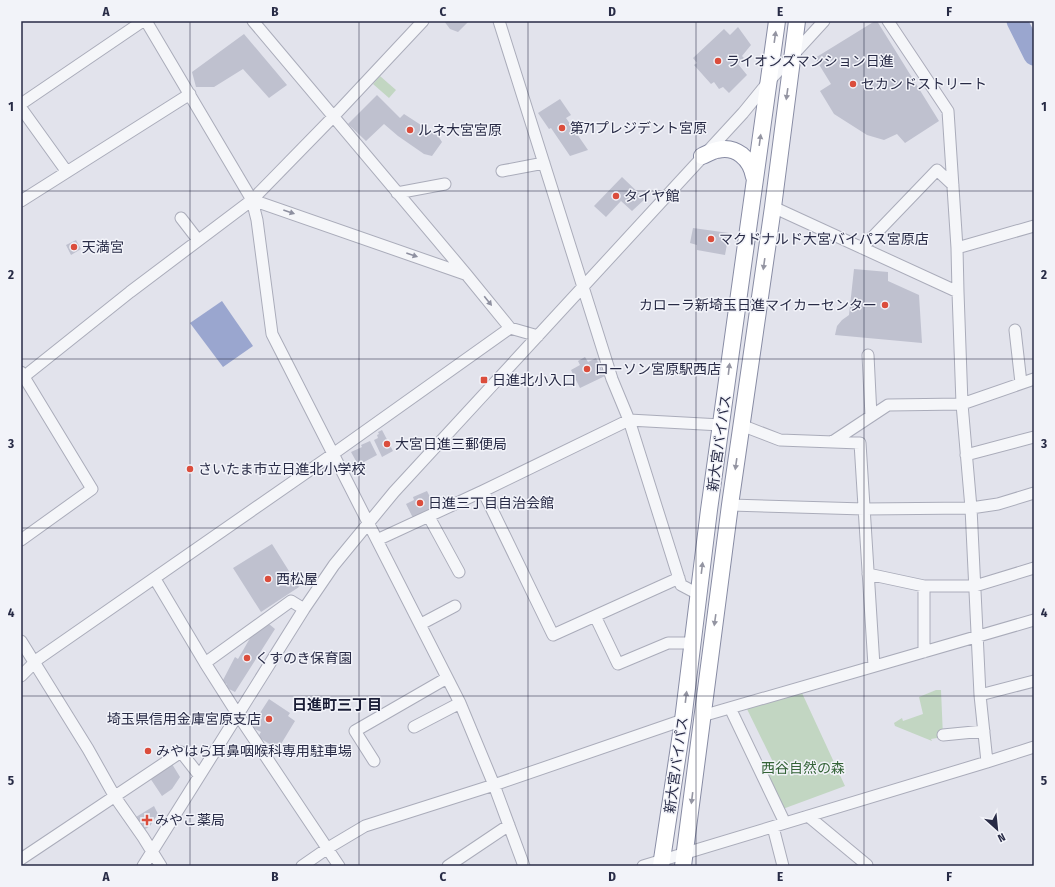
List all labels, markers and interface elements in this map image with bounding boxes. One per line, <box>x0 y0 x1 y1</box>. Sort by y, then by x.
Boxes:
text: A <box>101 4 110 19</box>
text: B <box>271 4 279 19</box>
text: C <box>440 4 447 19</box>
text: D <box>608 4 616 19</box>
text: E <box>777 4 783 19</box>
text: F <box>946 4 952 19</box>
one-way arrow <box>771 31 778 43</box>
place label: ライオンズマンション日進 <box>726 53 894 70</box>
marker: ライオンズマンション日進 <box>713 56 723 66</box>
place label: セカンドストリート <box>861 76 987 93</box>
marker: セカンドストリート <box>848 79 858 89</box>
one-way arrow <box>784 88 791 100</box>
text: 1 <box>8 99 14 114</box>
text: 1 <box>1041 99 1047 114</box>
place label: 第71プレジデント宮原 <box>570 120 707 137</box>
place label: ルネ大宮宮原 <box>418 122 502 139</box>
marker: 第71プレジデント宮原 <box>557 123 567 133</box>
marker: ルネ大宮宮原 <box>405 125 415 135</box>
one-way arrow <box>757 134 763 146</box>
place label: タイヤ館 <box>624 188 680 205</box>
marker: タイヤ館 <box>611 191 621 201</box>
one-way arrow <box>283 210 295 216</box>
place label: マクドナルド大宮バイパス宮原店 <box>719 231 929 248</box>
marker: マクドナルド大宮バイパス宮原店 <box>706 234 716 244</box>
place label: 天満宮 <box>82 239 124 256</box>
marker: 天満宮 <box>69 242 79 252</box>
one-way arrow <box>406 252 418 258</box>
one-way arrow <box>761 258 767 270</box>
text: 2 <box>7 267 14 282</box>
text: 2 <box>1040 267 1047 282</box>
one-way arrow <box>484 295 492 306</box>
place label: カローラ新埼玉日進マイカーセンター <box>639 297 877 314</box>
marker: カローラ新埼玉日進マイカーセンター <box>880 300 890 310</box>
place label: ローソン宮原駅西店 <box>595 361 721 378</box>
one-way arrow <box>726 363 732 375</box>
marker: ローソン宮原駅西店 <box>582 364 592 374</box>
place label: 日進北小入口 <box>492 372 576 389</box>
marker: 日進北小入口 <box>479 375 489 385</box>
street label: 新大宮バイパス <box>704 393 735 493</box>
text: 3 <box>7 436 14 451</box>
place label: 大宮日進三郵便局 <box>395 436 507 453</box>
text: 3 <box>1040 436 1047 451</box>
marker: 大宮日進三郵便局 <box>382 439 392 449</box>
one-way arrow <box>733 458 739 470</box>
place label: さいたま市立日進北小学校 <box>198 461 366 478</box>
marker: さいたま市立日進北小学校 <box>185 464 195 474</box>
place label: 日進三丁目自治会館 <box>428 495 554 512</box>
marker: 日進三丁目自治会館 <box>415 498 425 508</box>
one-way arrow <box>699 562 705 574</box>
place label: 西松屋 <box>276 571 318 588</box>
marker: 西松屋 <box>263 574 273 584</box>
text: 4 <box>8 605 15 620</box>
text: 4 <box>1041 605 1048 620</box>
one-way arrow <box>711 614 718 627</box>
place label: くすのき保育園 <box>255 650 353 667</box>
marker: くすのき保育園 <box>242 653 252 663</box>
one-way arrow <box>683 691 689 703</box>
district label: 日進町三丁目 <box>292 696 382 714</box>
place label: 埼玉県信用金庫宮原支店 <box>107 711 261 728</box>
marker: 埼玉県信用金庫宮原支店 <box>264 714 274 724</box>
street label: 新大宮バイパス <box>661 715 692 815</box>
place label: みやはら耳鼻咽喉科専用駐車場 <box>156 743 352 760</box>
marker: みやはら耳鼻咽喉科専用駐車場 <box>143 746 153 756</box>
park label: 西谷自然の森 <box>761 760 845 777</box>
text: 5 <box>8 773 14 788</box>
text: 5 <box>1041 773 1047 788</box>
one-way arrow <box>689 792 695 804</box>
north arrow <box>977 809 1017 849</box>
place label: みやこ薬局 <box>155 812 225 829</box>
marker: みやこ薬局 <box>142 815 152 825</box>
text: N <box>995 830 1007 845</box>
text: A <box>101 869 110 884</box>
text: B <box>271 869 279 884</box>
text: C <box>440 869 447 884</box>
text: D <box>608 869 616 884</box>
text: E <box>777 869 783 884</box>
text: F <box>946 869 952 884</box>

